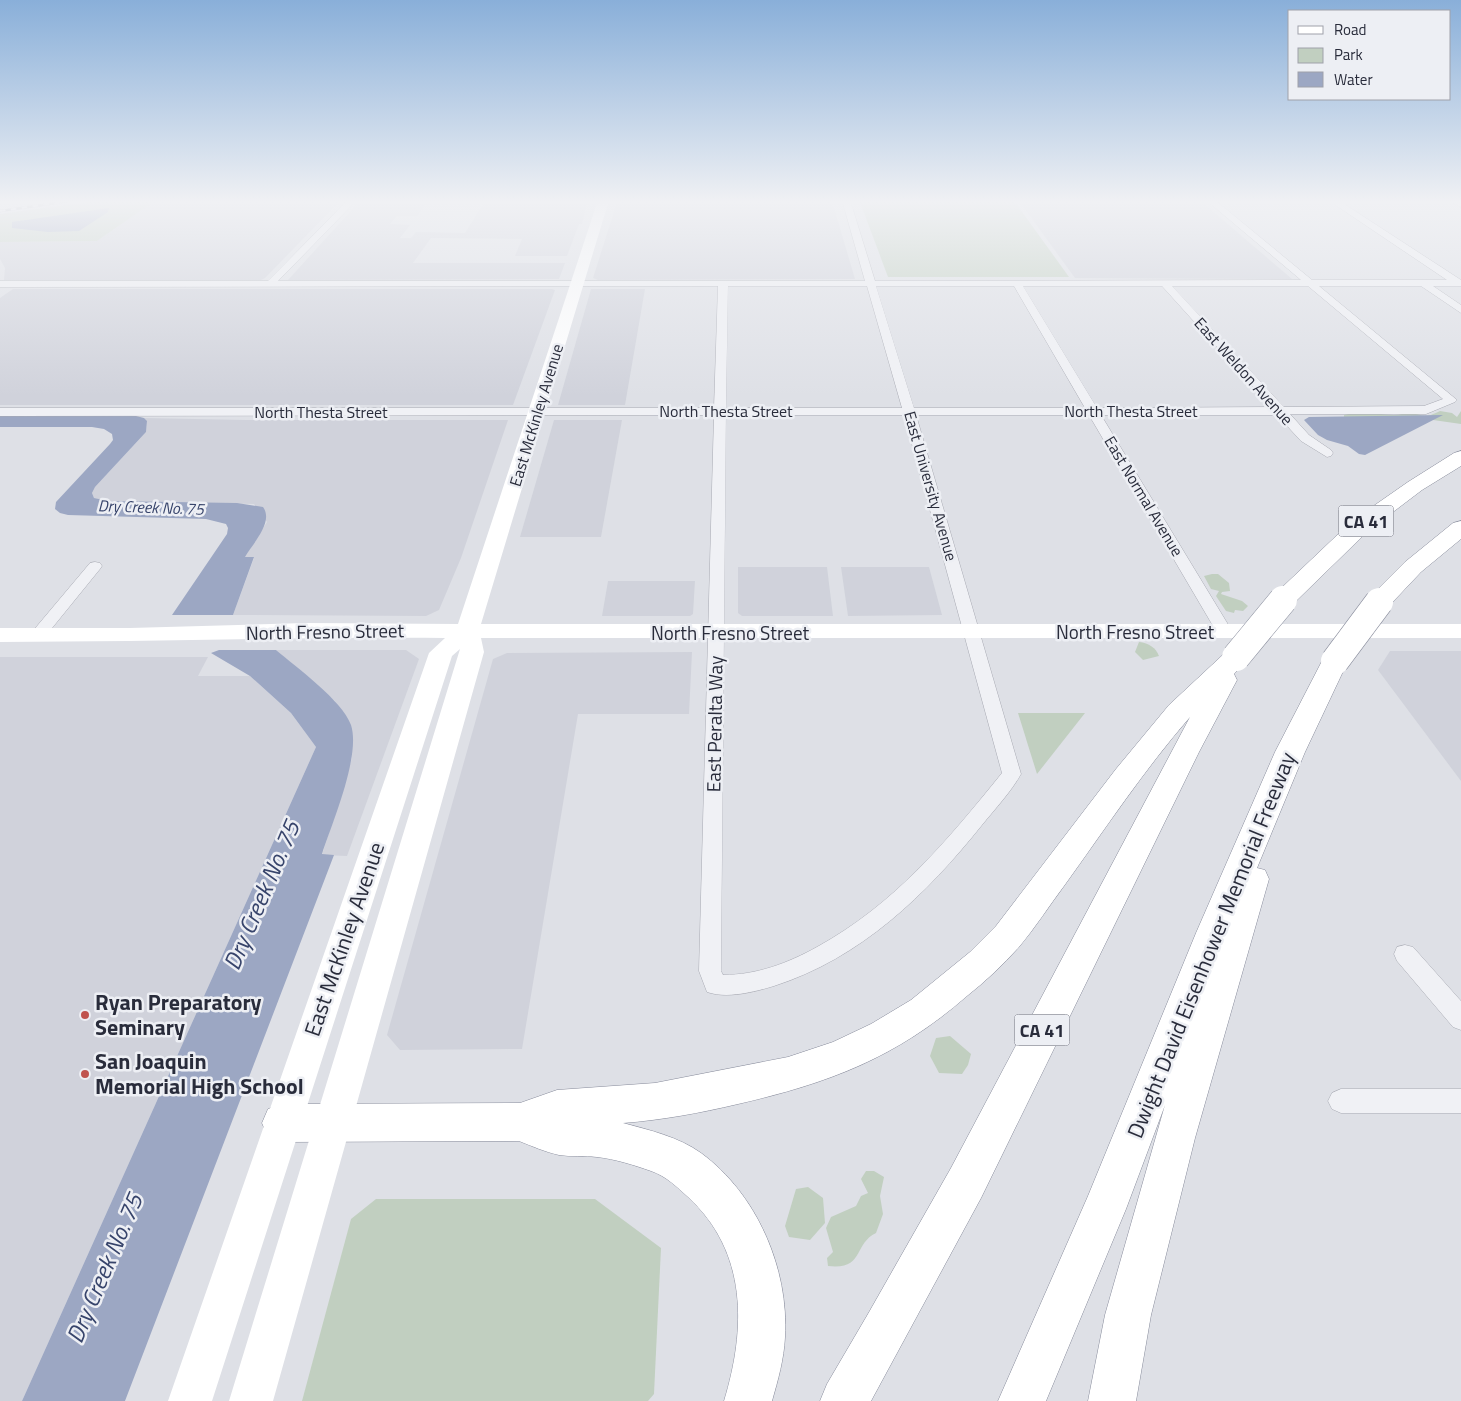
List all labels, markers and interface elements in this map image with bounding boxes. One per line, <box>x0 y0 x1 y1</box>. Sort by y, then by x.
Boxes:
legend <box>1288 10 1451 100</box>
text: Road <box>1334 18 1366 41</box>
text: Park <box>1334 43 1363 66</box>
text: Water <box>1334 68 1373 91</box>
street label: East Weldon Avenue <box>1189 312 1299 430</box>
street label: East McKinley Avenue <box>503 341 569 489</box>
street label: North Thesta Street <box>659 399 793 423</box>
street label: North Thesta Street <box>1064 399 1198 423</box>
street label: North Thesta Street <box>254 400 388 424</box>
street label: East University Avenue <box>898 408 964 564</box>
street label: East Normal Avenue <box>1098 431 1190 561</box>
water label: Dry Creek No. 75 <box>98 493 206 521</box>
road number: CA 41 <box>1338 506 1394 536</box>
street label: North Fresno Street <box>246 615 405 647</box>
street label: North Fresno Street <box>1056 617 1214 646</box>
street label: North Fresno Street <box>651 618 809 647</box>
street label: East Peralta Way <box>698 656 730 792</box>
street label: Dwight David Eisenhower Memorial Freeway <box>1118 746 1304 1143</box>
water label: Dry Creek No. 75 <box>213 812 310 975</box>
street label: East McKinley Avenue <box>295 837 393 1041</box>
place label: Ryan Preparatory Seminary <box>95 985 262 1044</box>
marker: Ryan Preparatory Seminary <box>79 1009 91 1021</box>
road number: CA 41 <box>1014 1014 1070 1046</box>
place label: San Joaquin Memorial High School <box>95 1044 304 1103</box>
marker: San Joaquin Memorial High School <box>79 1068 91 1080</box>
water label: Dry Creek No. 75 <box>56 1185 153 1348</box>

